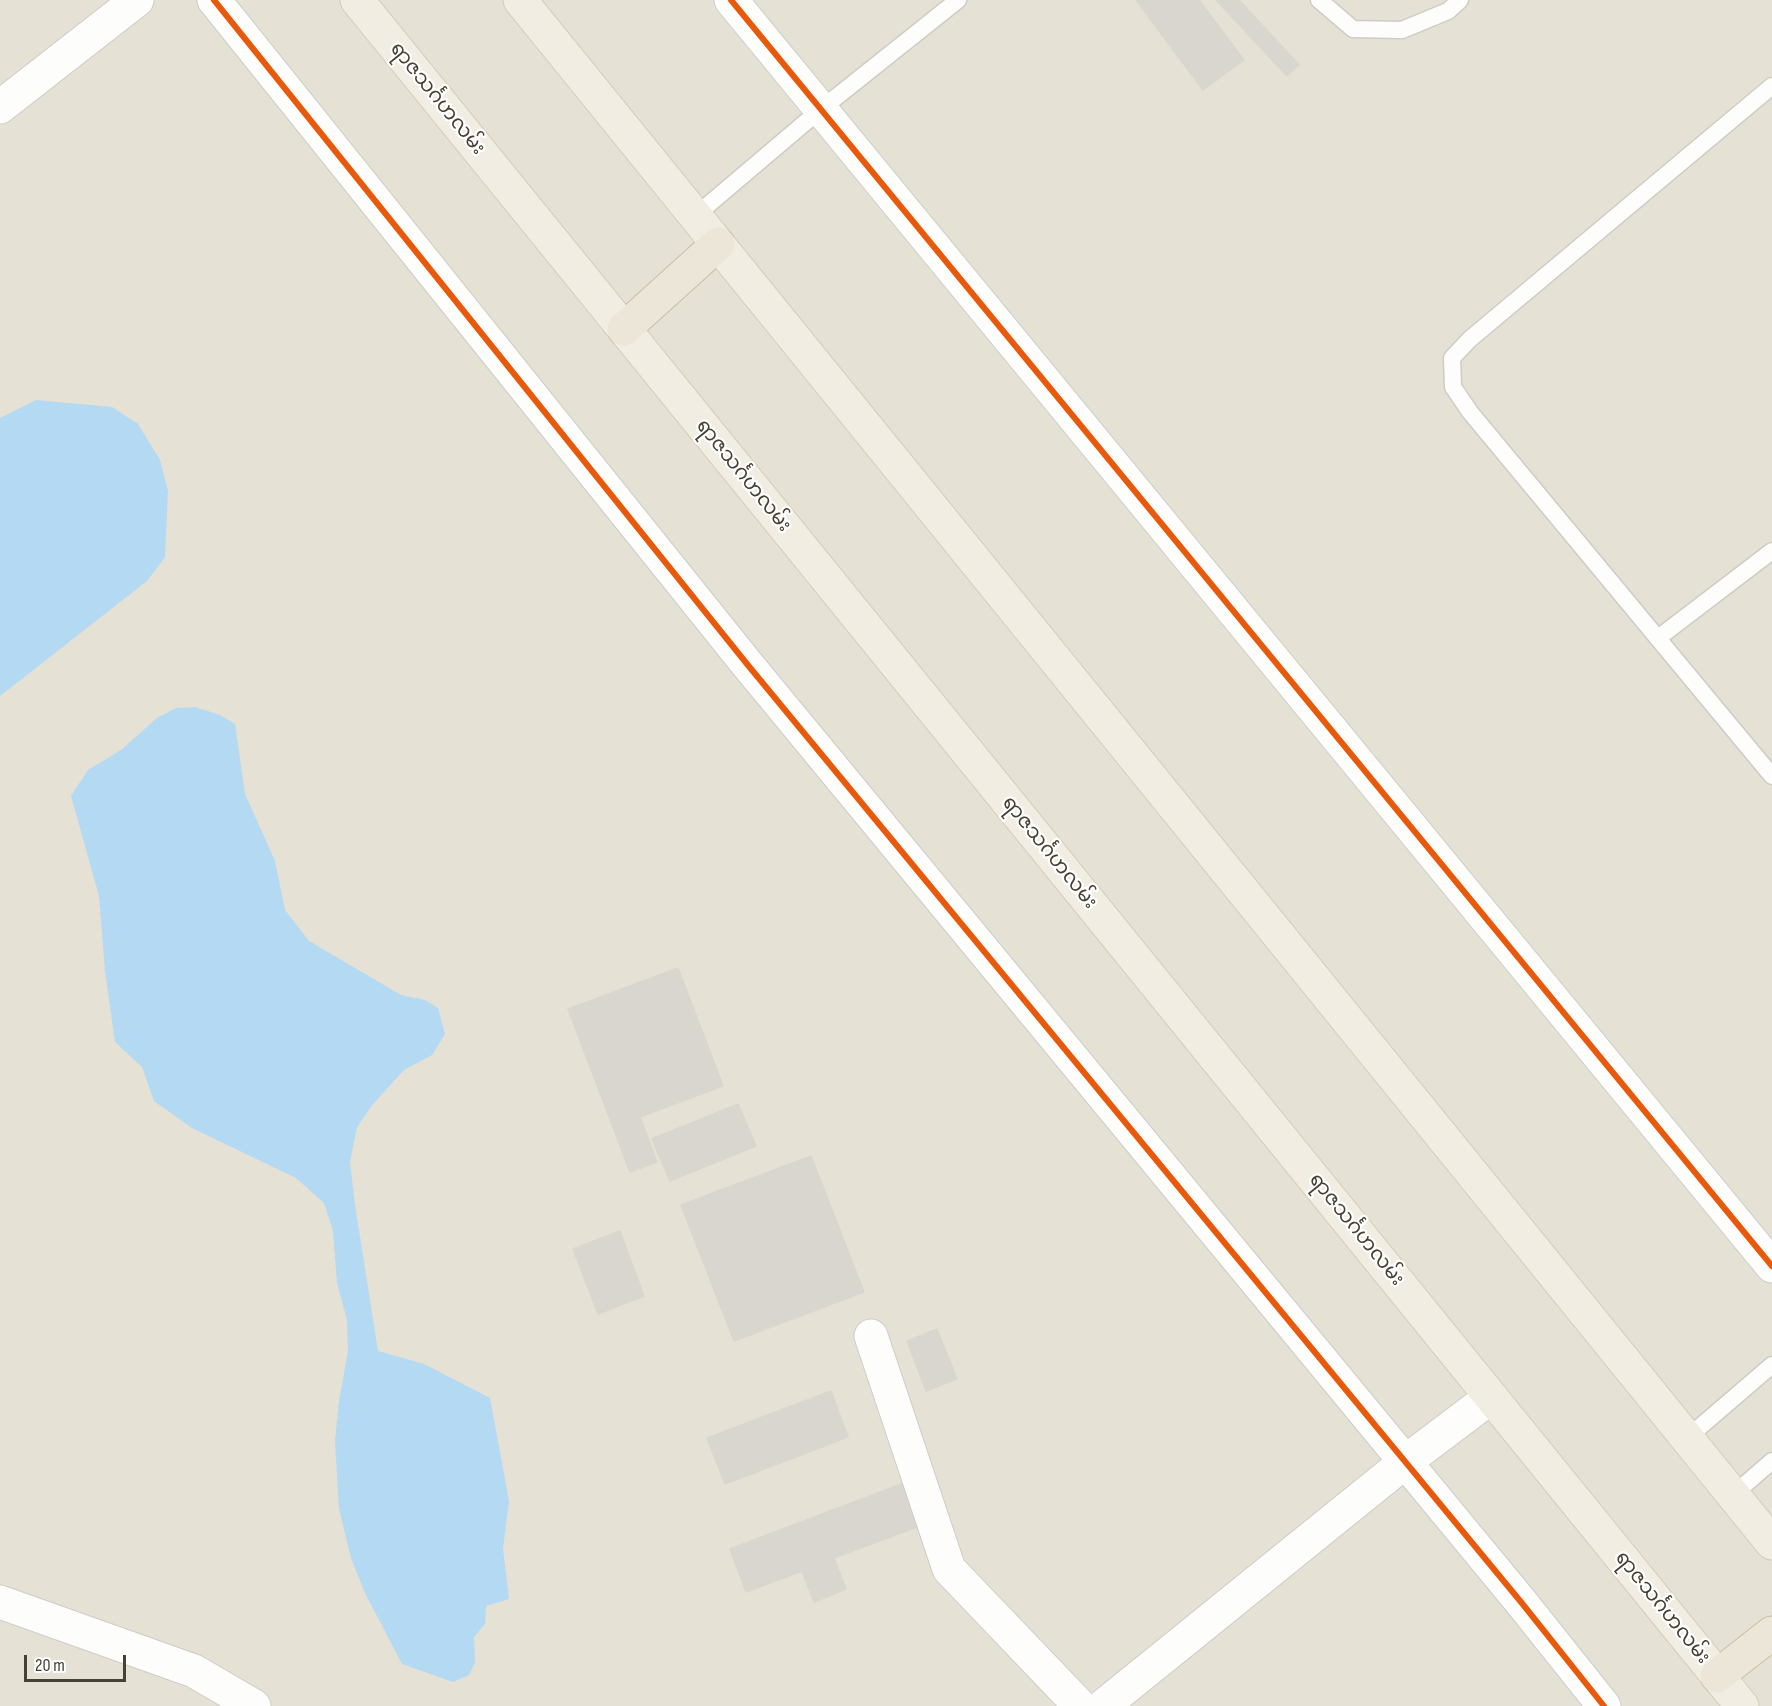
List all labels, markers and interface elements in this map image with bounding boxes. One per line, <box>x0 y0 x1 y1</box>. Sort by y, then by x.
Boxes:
street label: ရာဇသင်္ဂဟလမ်း <box>384 38 490 160</box>
street label: ရာဇသင်္ဂဟလမ်း <box>690 415 796 537</box>
street label: ရာဇသင်္ဂဟလမ်း <box>996 792 1102 914</box>
street label: ရာဇသင်္ဂဟလမ်း <box>1303 1169 1409 1291</box>
street label: ရာဇသင်္ဂဟလမ်း <box>1609 1547 1715 1669</box>
scale bar <box>27 1643 129 1681</box>
text: 20 m <box>35 1655 65 1676</box>

